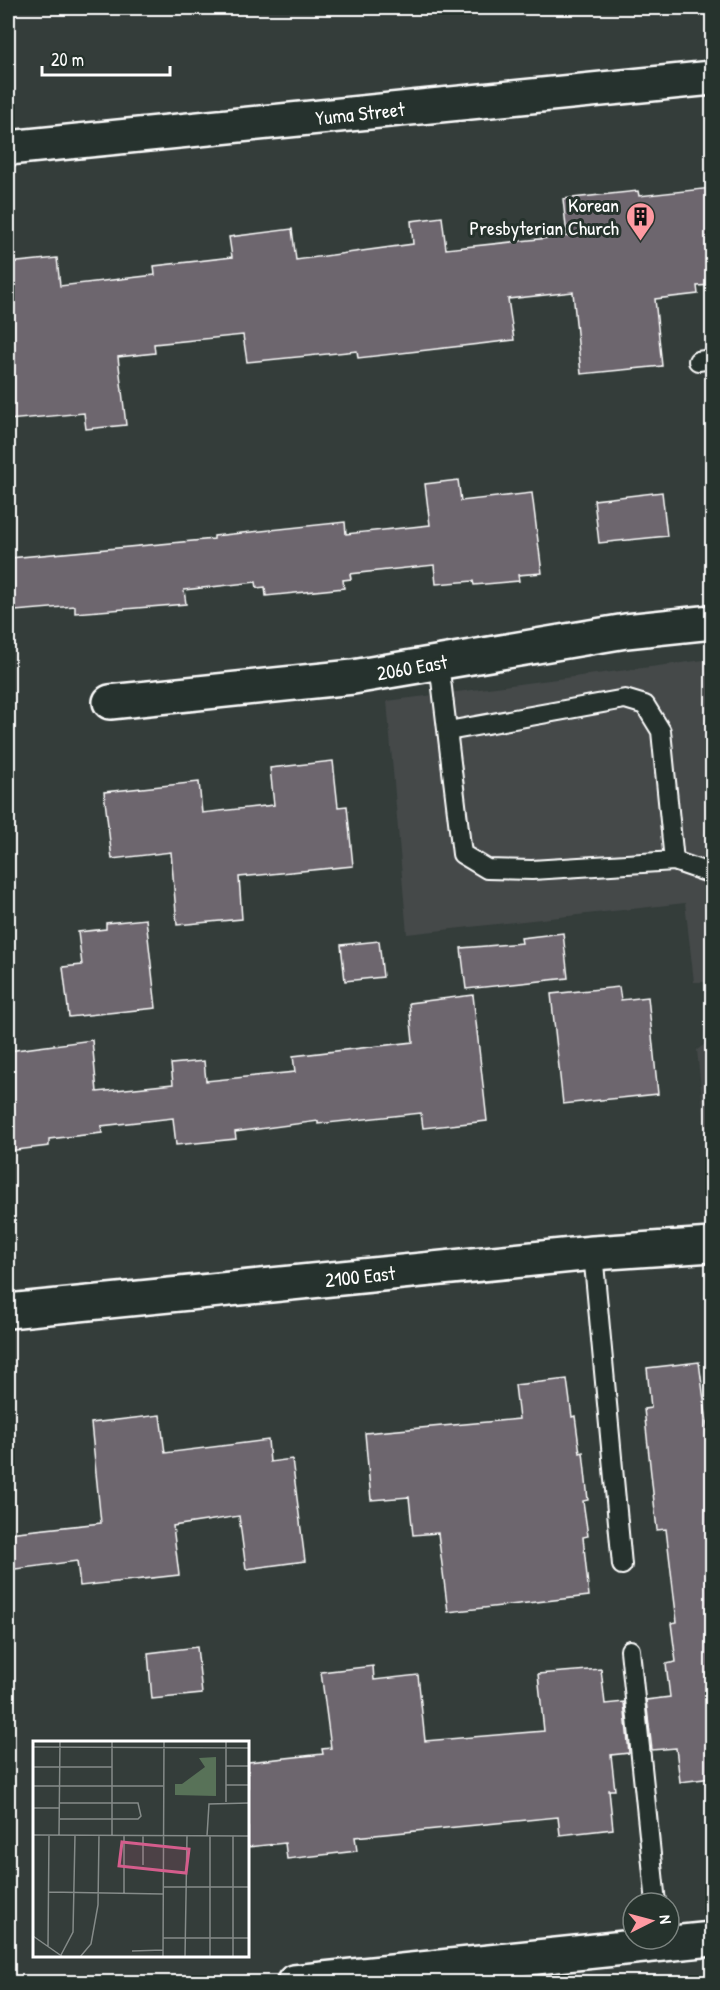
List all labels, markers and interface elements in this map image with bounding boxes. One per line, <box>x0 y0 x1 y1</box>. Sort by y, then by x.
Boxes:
scale bar <box>42 39 170 77</box>
text: 20 m <box>51 47 84 72</box>
street label: Yuma Street <box>314 95 407 131</box>
place label: Korean Presbyterian Church <box>470 191 619 241</box>
building icon: Korean Presbyterian Church <box>624 200 656 242</box>
street label: 2060 East <box>375 647 450 686</box>
street label: 2100 East <box>324 1259 398 1293</box>
inset map <box>33 1741 249 1957</box>
north arrow <box>621 1891 681 1951</box>
text: N <box>655 1914 677 1925</box>

